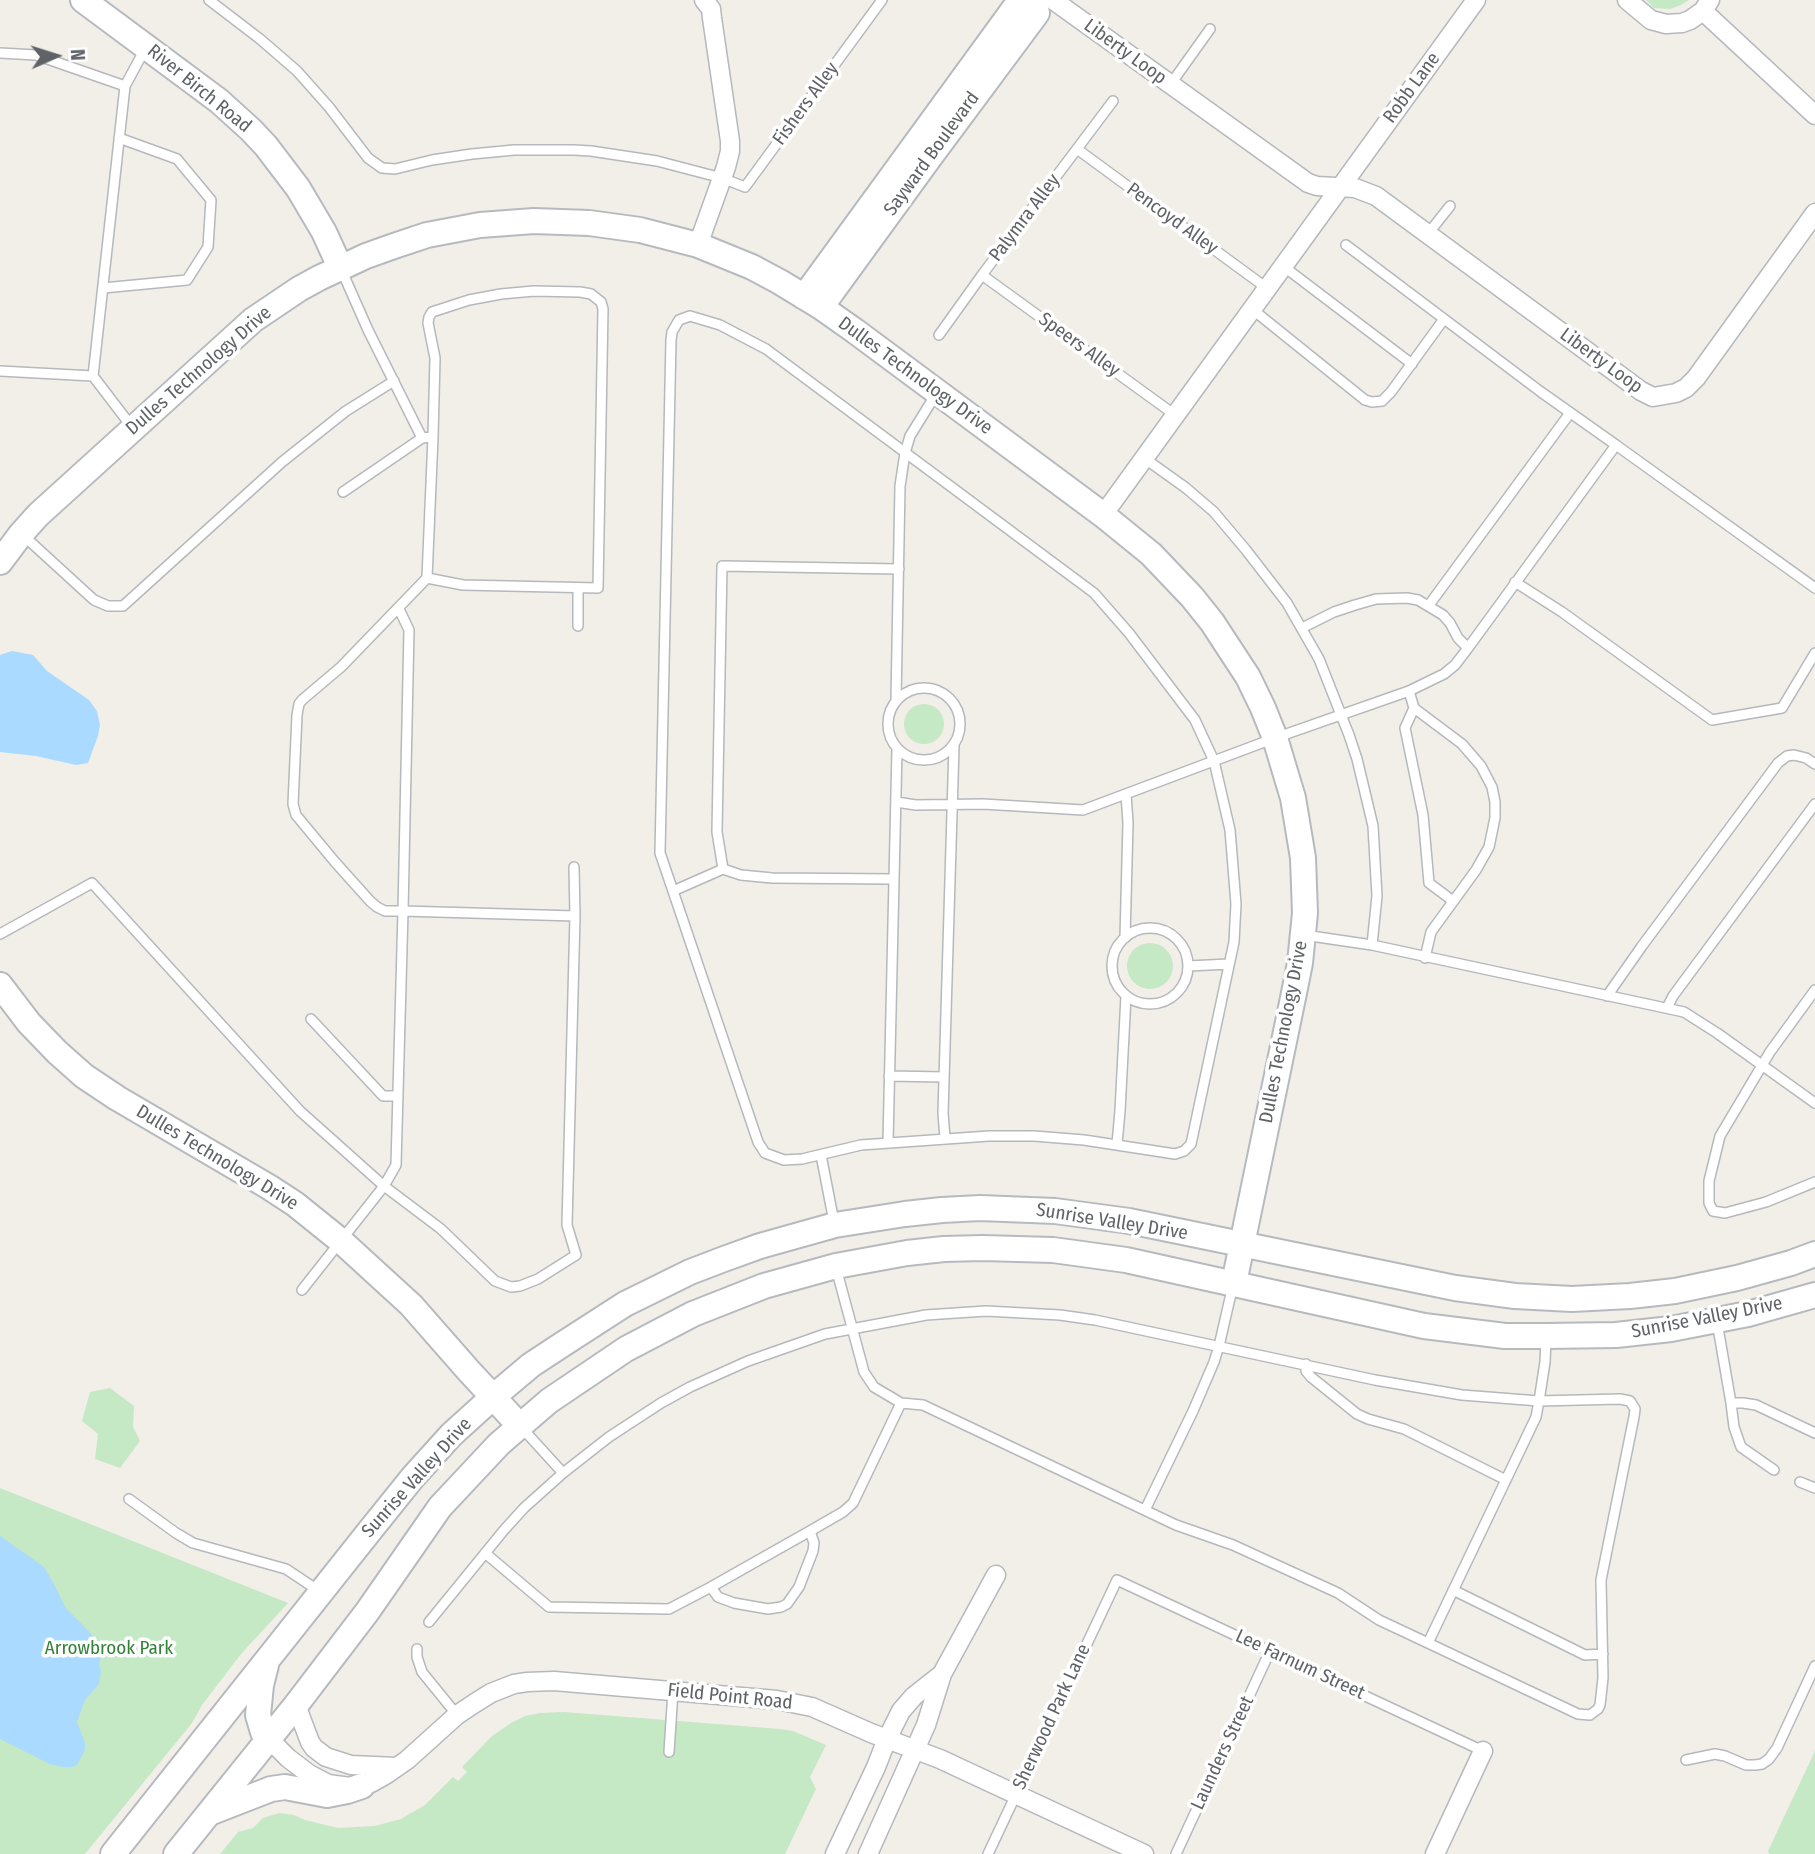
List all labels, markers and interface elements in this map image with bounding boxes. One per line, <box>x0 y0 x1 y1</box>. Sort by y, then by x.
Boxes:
street label: Liberty Loop <box>1079 14 1171 90</box>
north arrow <box>21 21 91 91</box>
street label: River Birch Road <box>142 40 256 138</box>
street label: Robb Lane <box>1379 48 1445 128</box>
text: N <box>66 49 89 61</box>
street label: Fishers Alley <box>768 58 844 150</box>
street label: Sayward Boulevard <box>879 88 985 220</box>
street label: Palymra Alley <box>985 170 1065 266</box>
street label: Pencoyd Alley <box>1122 178 1222 260</box>
street label: Dulles Technology Drive <box>122 302 276 440</box>
street label: Speers Alley <box>1034 308 1124 382</box>
street label: Dulles Technology Drive <box>833 312 997 440</box>
street label: Liberty Loop <box>1555 323 1647 399</box>
street label: Dulles Technology Drive <box>1255 939 1313 1125</box>
street label: Dulles Technology Drive <box>132 1101 302 1215</box>
street label: Sunrise Valley Drive <box>1035 1199 1189 1245</box>
street label: Sunrise Valley Drive <box>1630 1292 1784 1344</box>
street label: Sunrise Valley Drive <box>357 1413 477 1543</box>
street label: Lee Farnum Street <box>1232 1625 1368 1705</box>
park label: Arrowbrook Park <box>45 1638 173 1660</box>
street label: Sherwood Park Lane <box>1008 1641 1096 1793</box>
street label: Field Point Road <box>666 1679 794 1715</box>
street label: Launders Street <box>1187 1693 1259 1813</box>

